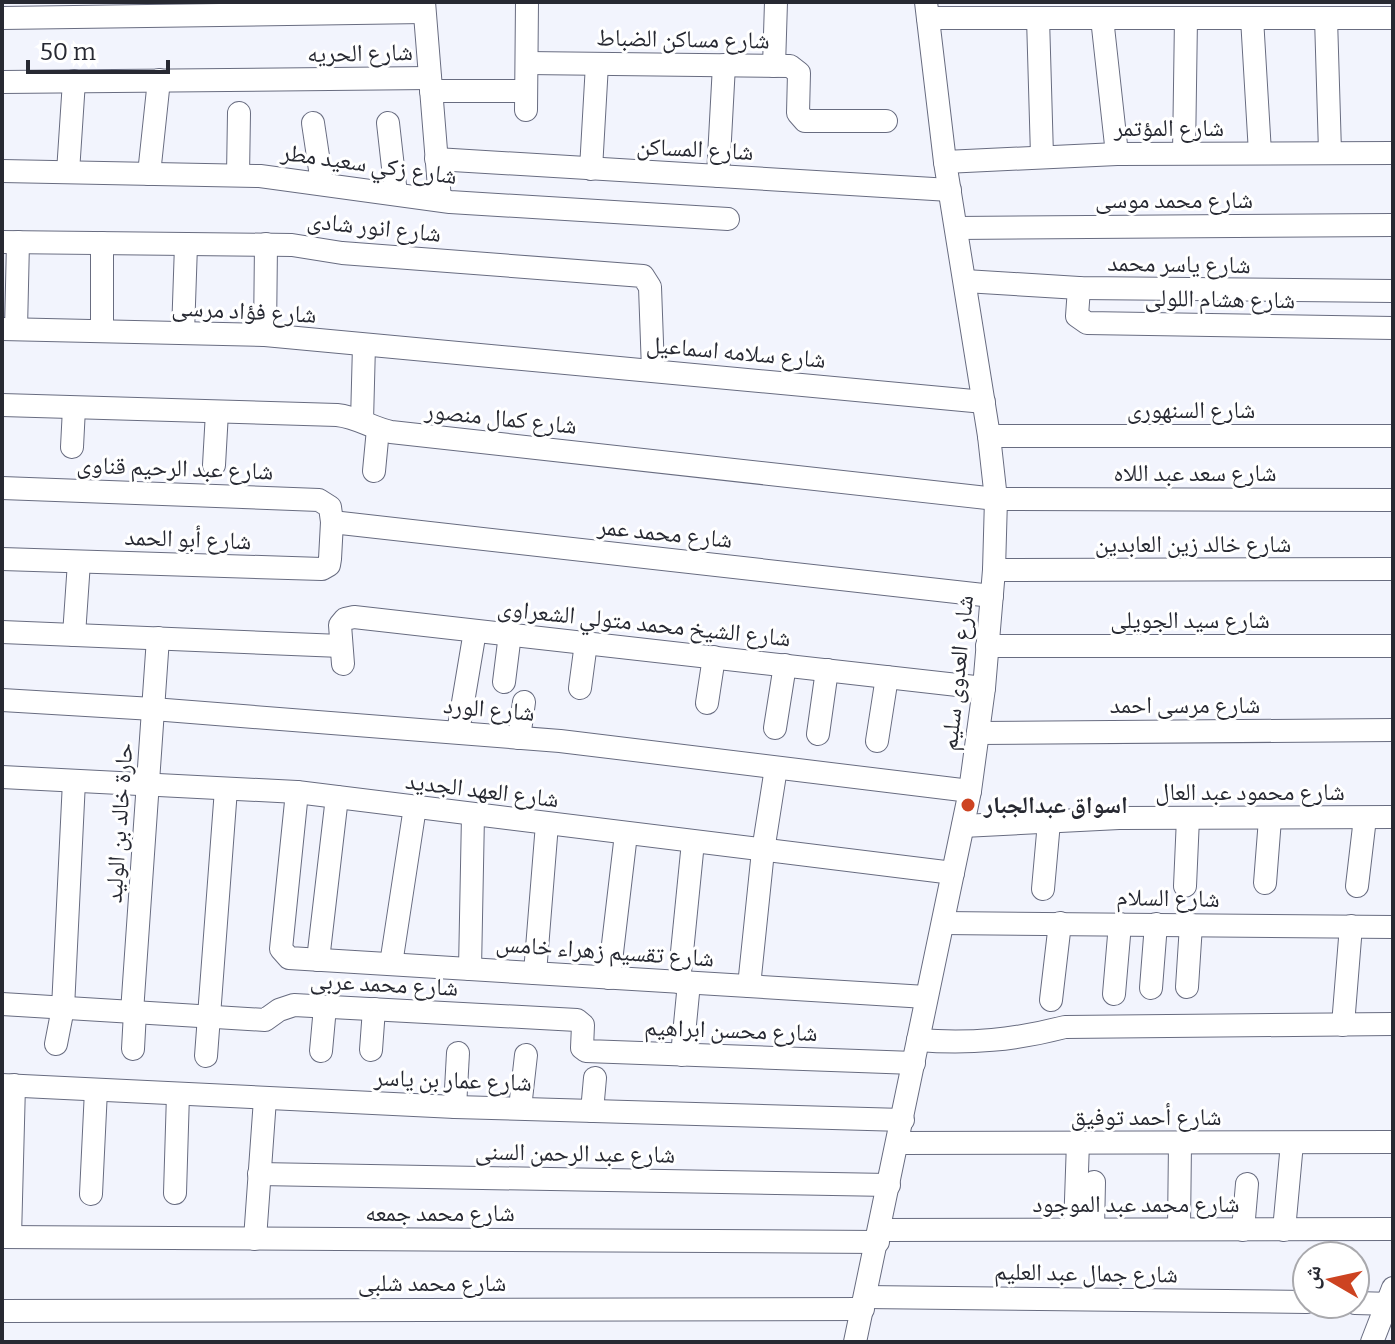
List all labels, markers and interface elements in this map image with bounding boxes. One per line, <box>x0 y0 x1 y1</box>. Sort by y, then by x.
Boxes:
street label: شارع مساكن الضباط <box>596 23 770 56</box>
scale bar <box>28 24 168 74</box>
text: 50 m <box>40 38 96 66</box>
street label: شارع الحريه <box>307 38 413 69</box>
street label: شارع المؤتمر <box>1113 114 1224 143</box>
street label: شارع المساكن <box>636 132 754 167</box>
street label: شارع زكي سعيد مطر <box>278 138 459 195</box>
street label: شارع محمد موسى <box>1095 186 1253 215</box>
street label: شارع انور شادى <box>305 206 442 249</box>
street label: شارع ياسر محمد <box>1107 249 1251 280</box>
street label: شارع هشام اللولى <box>1144 284 1296 316</box>
street label: شارع فؤاد مرسى <box>171 293 317 330</box>
street label: شارع سلامه اسماعيل <box>645 330 827 375</box>
street label: شارع كمال منصور <box>423 396 578 441</box>
street label: شارع السنهورى <box>1127 396 1255 425</box>
street label: شارع عبد الرحيم قناوى <box>76 451 274 487</box>
street label: شارع سعد عبد اللاه <box>1114 459 1276 488</box>
street label: شارع محمد عمر <box>595 512 734 555</box>
street label: شارع أبو الحمد <box>124 523 252 556</box>
street label: شارع خالد زين العابدين <box>1095 530 1291 559</box>
street label: شارع الشيخ محمد متولي الشعراوى <box>495 594 792 657</box>
street label: شارع العدوى سليم <box>935 594 981 752</box>
street label: شارع سيد الجويلى <box>1110 606 1270 635</box>
street label: شارع الورد <box>442 691 536 728</box>
street label: شارع مرسى احمد <box>1110 691 1260 720</box>
street label: حارة خالد بن الوليد <box>99 742 139 904</box>
street label: شارع العهد الجديد <box>404 767 560 814</box>
street label: شارع محمود عبد العال <box>1155 778 1345 807</box>
place label: اسواق عبدالجبار <box>983 791 1128 819</box>
marker: اسواق عبدالجبار <box>959 796 977 814</box>
street label: شارع السلام <box>1116 883 1220 915</box>
street label: شارع تقسيم زهراء خامس <box>495 929 715 975</box>
street label: شارع محمد عربى <box>309 966 459 1003</box>
street label: شارع محسن ابراهيم <box>644 1013 818 1049</box>
street label: شارع عمار بن ياسر <box>373 1063 532 1098</box>
street label: شارع أحمد توفيق <box>1070 1103 1222 1132</box>
street label: شارع عبد الرحمن السنى <box>475 1137 675 1170</box>
street label: شارع محمد عبد الموجود <box>1032 1190 1240 1219</box>
street label: شارع محمد جمعه <box>365 1199 515 1228</box>
north arrow <box>1291 1240 1371 1320</box>
street label: شارع جمال عبد العليم <box>994 1257 1178 1291</box>
text: ش <box>1297 1263 1327 1291</box>
street label: شارع محمد شلبى <box>358 1269 506 1298</box>

